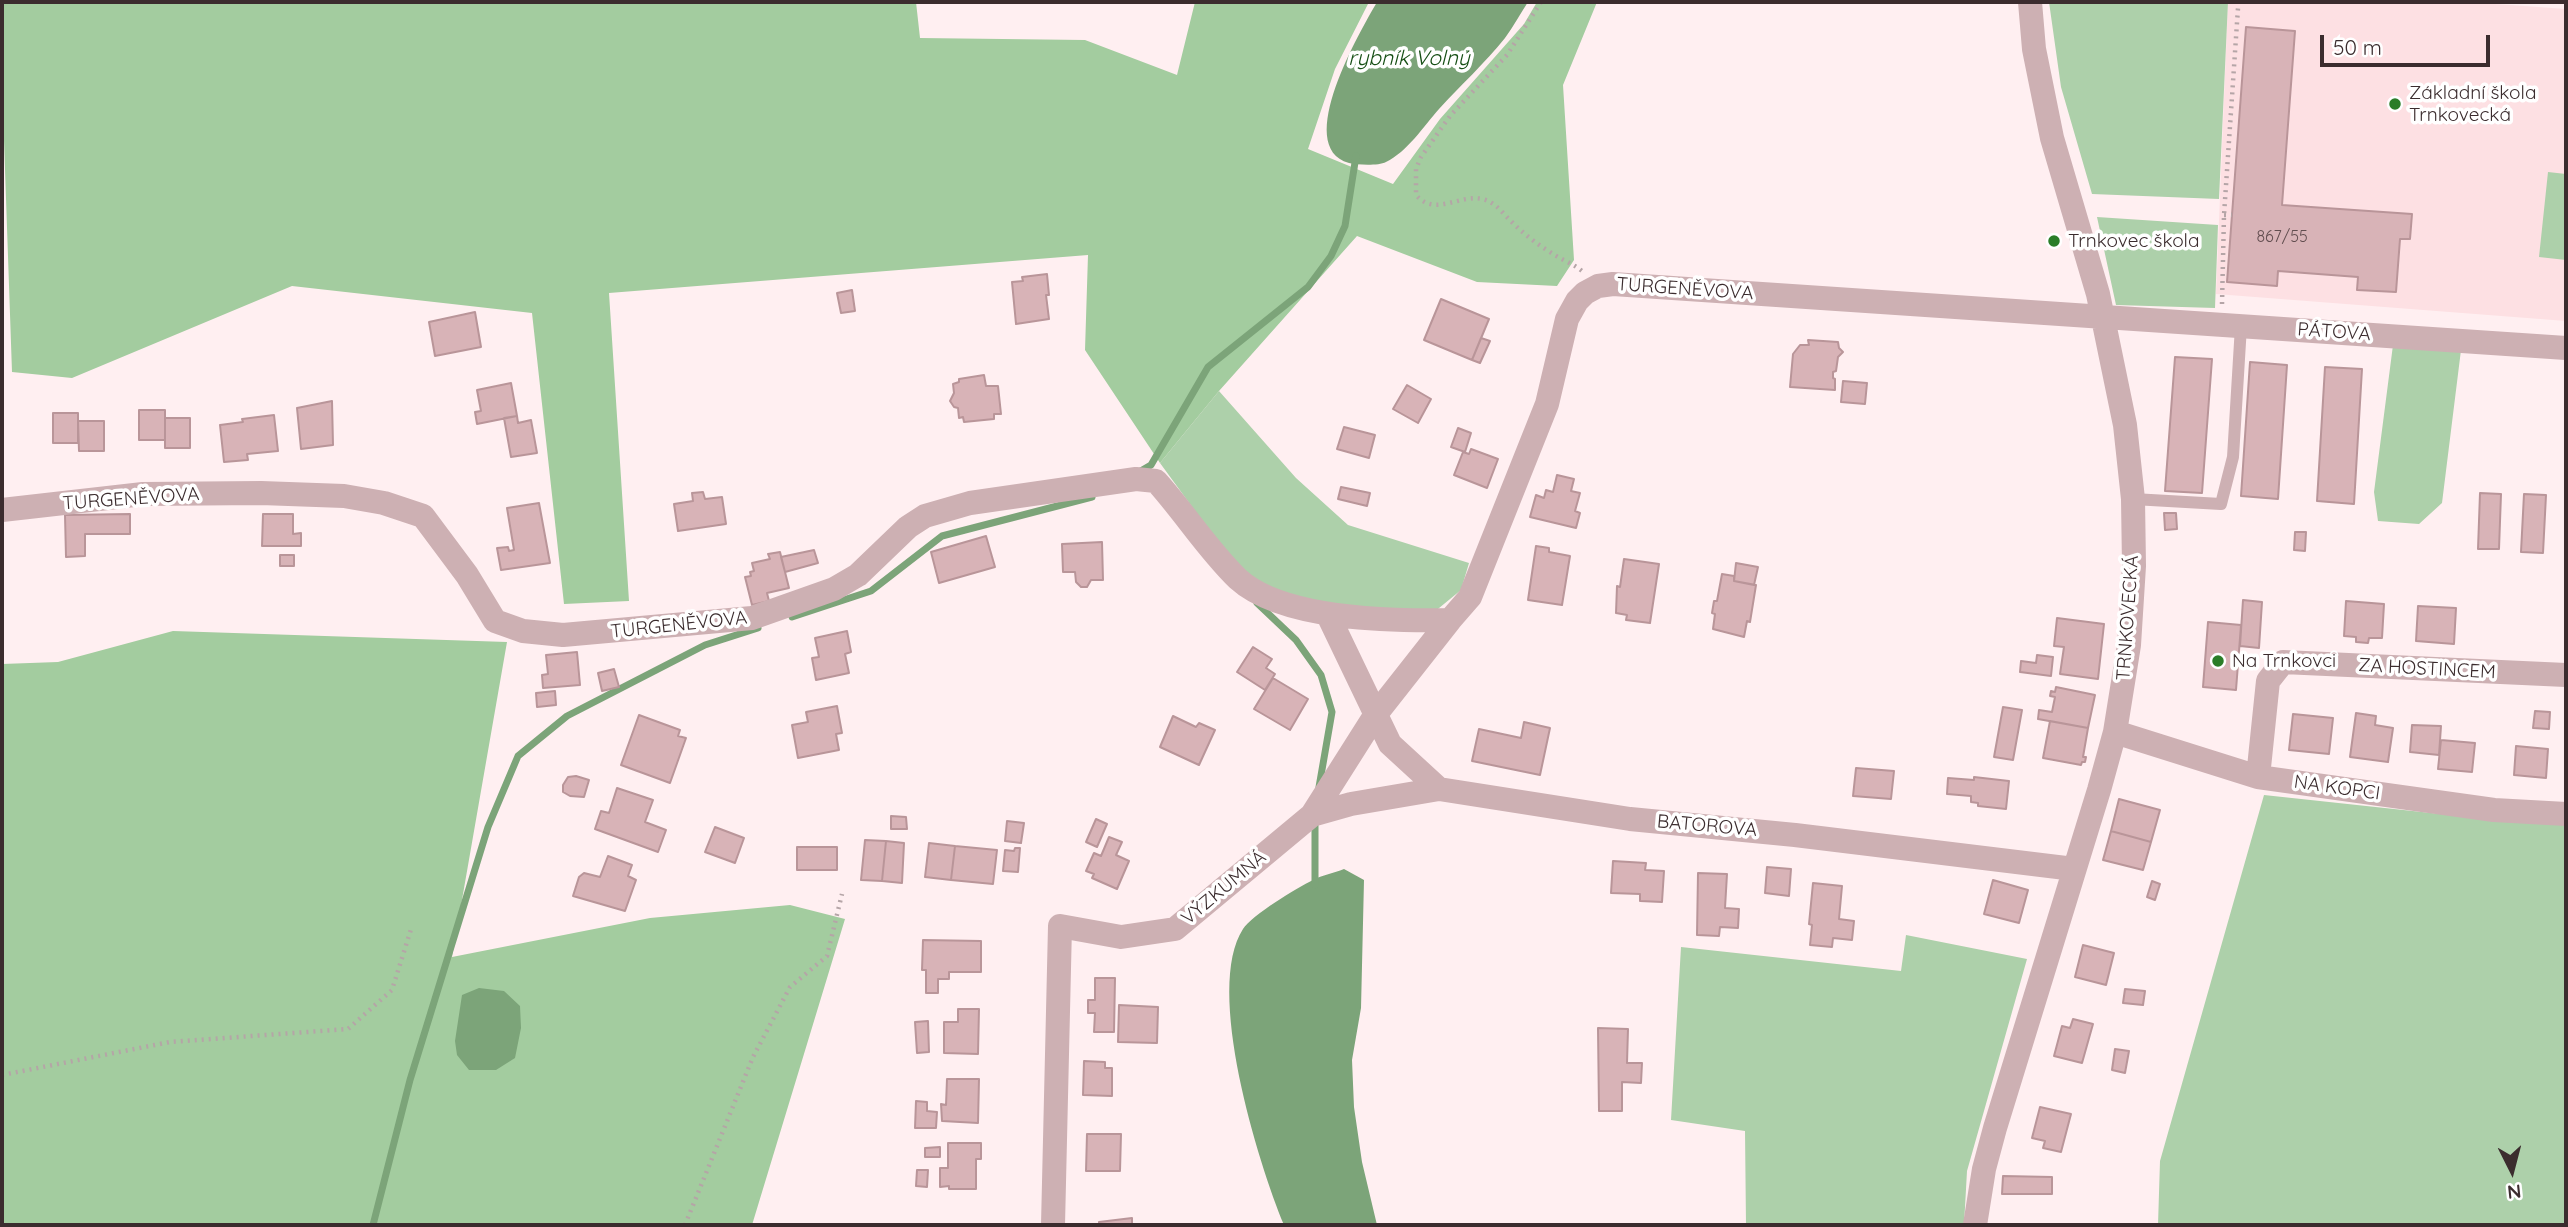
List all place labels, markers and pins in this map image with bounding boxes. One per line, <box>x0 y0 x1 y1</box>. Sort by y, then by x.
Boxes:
place label: Základní škola Trnkovecká <box>2409 82 2536 126</box>
marker: Základní škola Trnkovecká <box>2387 96 2403 112</box>
place label: Trnkovec škola <box>2068 230 2199 252</box>
marker: Trnkovec škola <box>2046 233 2062 249</box>
place label: Na Trnkovci <box>2232 650 2336 672</box>
marker: Na Trnkovci <box>2210 653 2226 669</box>

